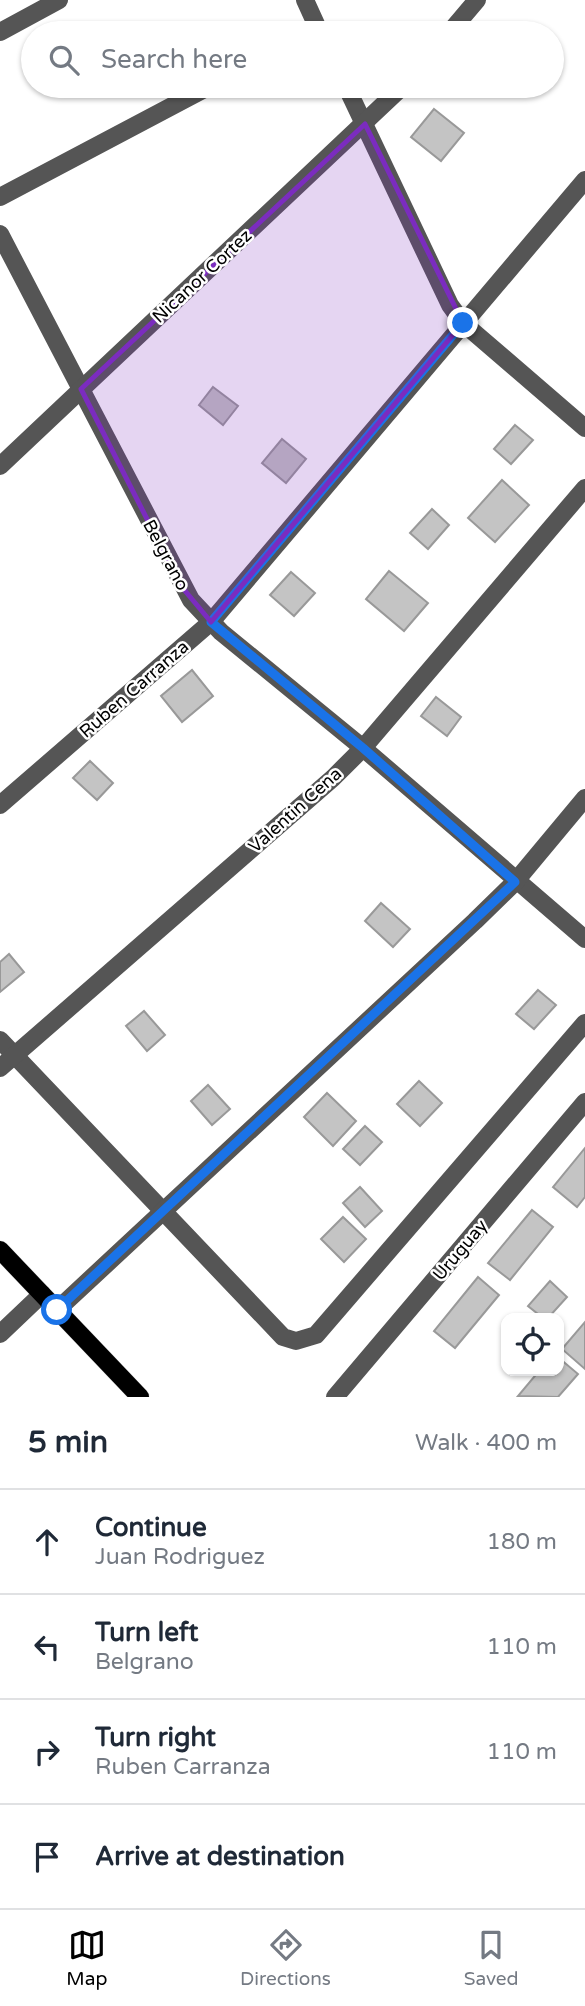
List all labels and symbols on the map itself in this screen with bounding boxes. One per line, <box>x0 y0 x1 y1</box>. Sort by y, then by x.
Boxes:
street label: Nicanor Cortez <box>148 224 256 328</box>
route end <box>447 307 478 338</box>
street label: Belgrano <box>138 516 194 594</box>
street label: Ruben Carranza <box>75 636 193 742</box>
street label: Valentin Cena <box>244 763 346 857</box>
street label: Uruguay <box>428 1215 492 1285</box>
route start <box>41 1294 72 1325</box>

